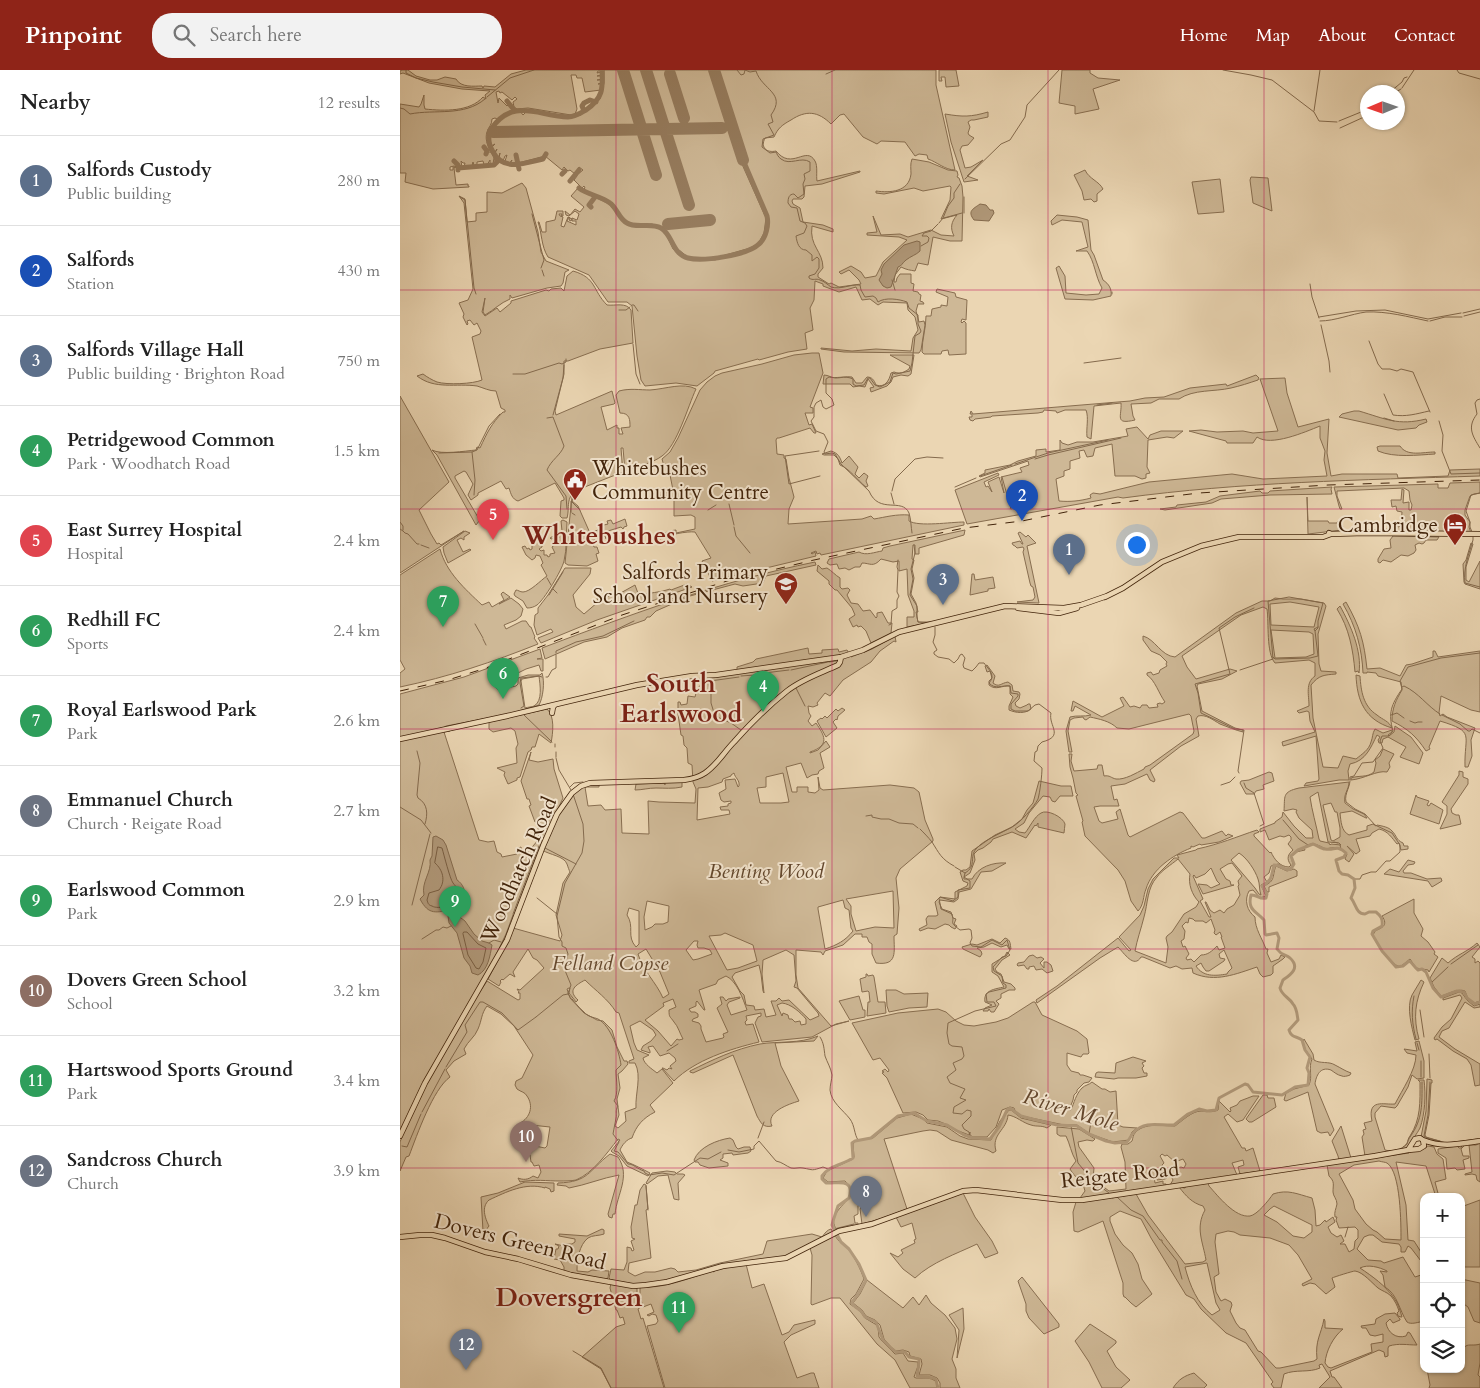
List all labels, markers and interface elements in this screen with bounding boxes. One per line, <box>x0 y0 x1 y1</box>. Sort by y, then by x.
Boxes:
search box <box>152 13 502 58</box>
text: Pinpoint <box>25 19 122 52</box>
icon: search <box>170 21 198 49</box>
text: Search here <box>210 22 302 48</box>
text: Home <box>1180 23 1228 48</box>
text: Map <box>1256 23 1290 48</box>
text: About <box>1318 23 1366 48</box>
text: Contact <box>1394 23 1455 48</box>
north arrow <box>1360 85 1405 130</box>
text: Nearby <box>20 88 91 117</box>
text: 12 results <box>318 92 380 114</box>
text: Salfords Custody <box>67 157 212 183</box>
text: 1 <box>32 170 40 192</box>
text: 280 m <box>338 170 380 192</box>
text: Public building <box>67 183 171 205</box>
text: Salfords <box>67 247 134 273</box>
text: 2 <box>32 260 40 282</box>
text: 430 m <box>338 260 380 282</box>
text: Station <box>67 273 114 295</box>
text: Salfords Village Hall <box>67 337 244 363</box>
text: 3 <box>32 350 40 372</box>
text: 750 m <box>338 350 380 372</box>
text: Public building · Brighton Road <box>67 363 285 385</box>
text: Petridgewood Common <box>67 427 275 453</box>
text: 4 <box>32 440 40 462</box>
text: 1.5 km <box>333 440 380 462</box>
text: Park · Woodhatch Road <box>67 453 230 475</box>
place label: Whitebushes Community Centre <box>591 454 769 507</box>
public building icon: Whitebushes Community Centre <box>562 467 588 501</box>
pin: 2 <box>1006 480 1038 521</box>
pin: 5 <box>477 499 509 540</box>
place label: Cambridge <box>1338 511 1438 540</box>
hotel icon: Cambridge <box>1442 512 1468 546</box>
text: East Surrey Hospital <box>67 517 242 543</box>
district label: Whitebushes <box>521 518 676 553</box>
text: 5 <box>32 530 40 552</box>
text: 2.4 km <box>333 530 380 552</box>
your location <box>1124 532 1150 558</box>
pin: 1 <box>1053 534 1085 575</box>
text: Hospital <box>67 543 123 565</box>
place label: Salfords Primary School and Nursery <box>592 558 768 611</box>
pin: 3 <box>927 564 959 605</box>
school or university icon: Salfords Primary School and Nursery <box>773 571 799 605</box>
pin: 7 <box>427 586 459 627</box>
text: Redhill FC <box>67 607 160 633</box>
text: 6 <box>32 620 40 642</box>
text: 2.4 km <box>333 620 380 642</box>
text: Sports <box>67 633 108 655</box>
pin: 6 <box>487 658 519 699</box>
district label: South Earlswood <box>620 666 742 731</box>
pin: 4 <box>747 671 779 712</box>
text: Royal Earlswood Park <box>67 697 257 723</box>
text: 7 <box>32 710 40 732</box>
text: 2.6 km <box>333 710 380 732</box>
text: Park <box>67 723 98 745</box>
text: Emmanuel Church <box>67 787 233 813</box>
street label: Woodhatch Road <box>473 792 564 949</box>
text: 8 <box>32 800 40 822</box>
text: 2.7 km <box>333 800 380 822</box>
text: Church · Reigate Road <box>67 813 222 835</box>
park label: Benting Wood <box>708 857 825 886</box>
text: Earlswood Common <box>67 877 245 903</box>
pin: 9 <box>439 886 471 927</box>
text: 9 <box>32 890 40 912</box>
text: 2.9 km <box>333 890 380 912</box>
text: Park <box>67 903 98 925</box>
park label: Felland Copse <box>552 949 669 978</box>
text: Dovers Green School <box>67 967 247 993</box>
text: 10 <box>28 980 44 1002</box>
text: 3.2 km <box>333 980 380 1002</box>
text: School <box>67 993 112 1015</box>
text: Hartswood Sports Ground <box>67 1057 293 1083</box>
text: 11 <box>28 1070 44 1092</box>
text: 3.4 km <box>333 1070 380 1092</box>
water label: River Mole <box>1019 1081 1123 1139</box>
text: Park <box>67 1083 98 1105</box>
pin: 10 <box>510 1121 542 1162</box>
text: Sandcross Church <box>67 1147 222 1173</box>
street label: Reigate Road <box>1059 1154 1181 1196</box>
text: 12 <box>28 1160 44 1182</box>
text: 3.9 km <box>333 1160 380 1182</box>
text: Church <box>67 1173 119 1195</box>
pin: 8 <box>850 1176 882 1217</box>
map controls <box>1420 1193 1465 1373</box>
button: + <box>1420 1193 1465 1238</box>
street label: Dovers Green Road <box>431 1207 609 1277</box>
button: − <box>1420 1238 1465 1283</box>
district label: Doversgreen <box>495 1280 643 1315</box>
button: locate <box>1420 1283 1465 1328</box>
pin: 11 <box>663 1292 695 1333</box>
button: layers <box>1420 1328 1465 1373</box>
pin: 12 <box>450 1329 482 1370</box>

